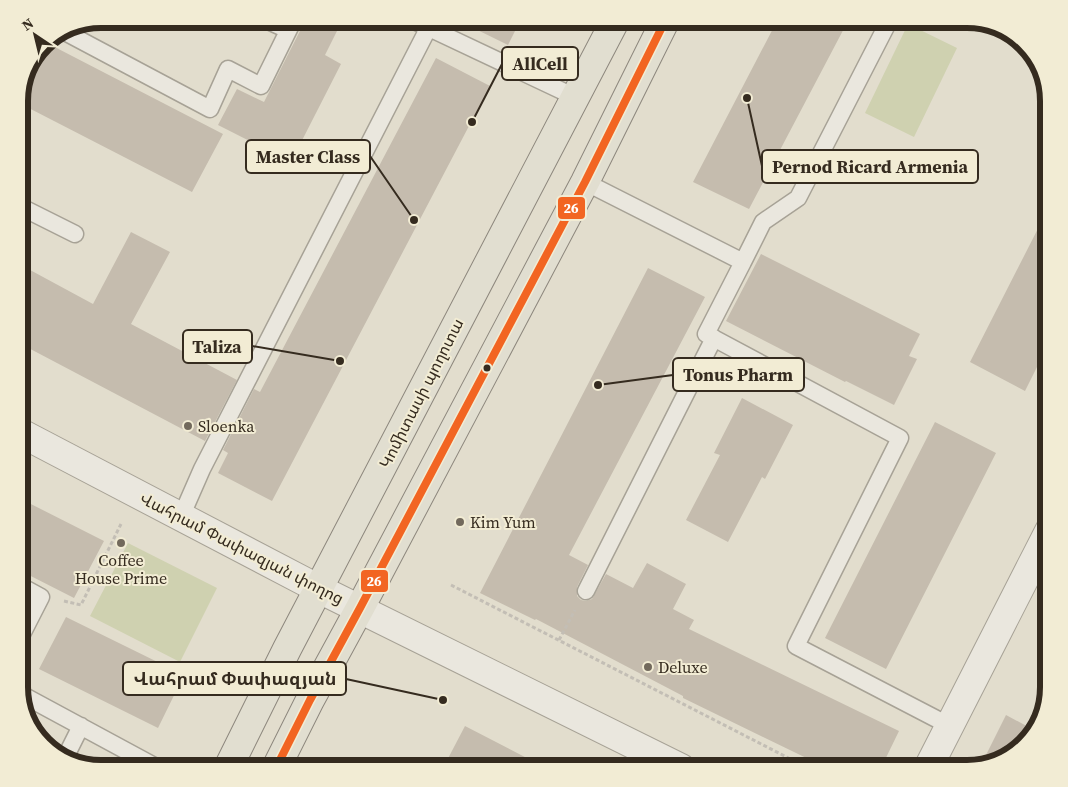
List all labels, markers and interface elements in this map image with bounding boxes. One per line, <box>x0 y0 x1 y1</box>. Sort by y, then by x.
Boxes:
north arrow <box>10 10 60 60</box>
text: N <box>18 13 37 35</box>
callout: AllCell <box>502 47 578 80</box>
text: AllCell <box>512 51 568 76</box>
callout: Master Class <box>246 140 370 173</box>
text: Master Class <box>256 144 360 169</box>
callout: Pernod Ricard Armenia <box>762 150 978 183</box>
text: Pernod Ricard Armenia <box>772 154 968 179</box>
line badge: 26 <box>557 196 586 220</box>
text: 26 <box>563 198 579 218</box>
street label: Կոմիտասի պողոտա <box>374 314 468 472</box>
callout: Taliza <box>183 330 252 363</box>
text: Taliza <box>192 334 242 359</box>
callout: Tonus Pharm <box>673 358 804 391</box>
text: Tonus Pharm <box>683 362 793 387</box>
unlabelled marker <box>482 363 492 373</box>
place label: Sloenka <box>198 415 255 437</box>
marker: Sloenka <box>182 420 194 432</box>
street label: Վահրամ Փափազյան փողոց <box>136 487 348 609</box>
place label: Kim Yum <box>470 511 536 533</box>
marker: Kim Yum <box>454 516 466 528</box>
marker: Coffee House Prime <box>115 537 127 549</box>
place label: Coffee House Prime <box>75 549 167 589</box>
line badge: 26 <box>360 569 389 593</box>
text: 26 <box>366 571 382 591</box>
place label: Deluxe <box>658 656 708 678</box>
marker: Deluxe <box>642 661 654 673</box>
callout: Վահրամ Փափազյան <box>123 662 346 695</box>
text: Վահրամ Փափազյան <box>134 666 336 691</box>

